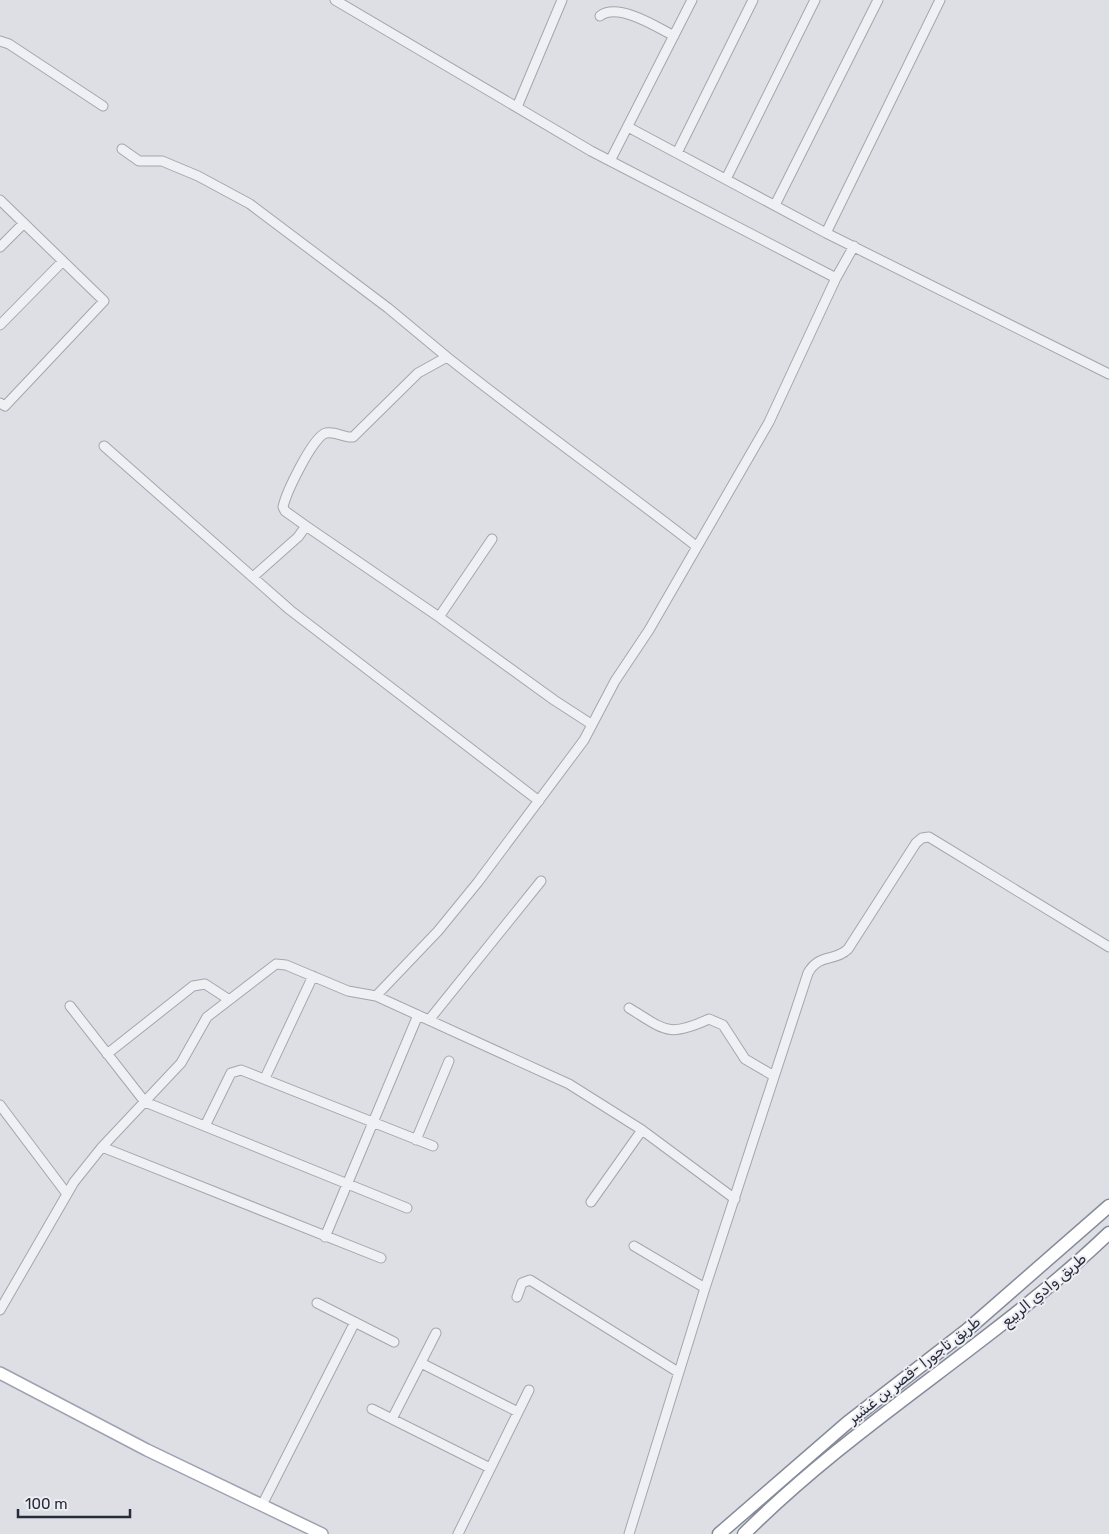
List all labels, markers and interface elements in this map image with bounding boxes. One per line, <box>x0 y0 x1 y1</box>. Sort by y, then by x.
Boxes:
street label: طريق وادي الربيع <box>998 1249 1091 1332</box>
street label: طريق تاجورا -قصر بن غشير <box>843 1313 984 1428</box>
scale bar <box>18 1486 130 1518</box>
text: 100 m <box>25 1495 67 1513</box>

